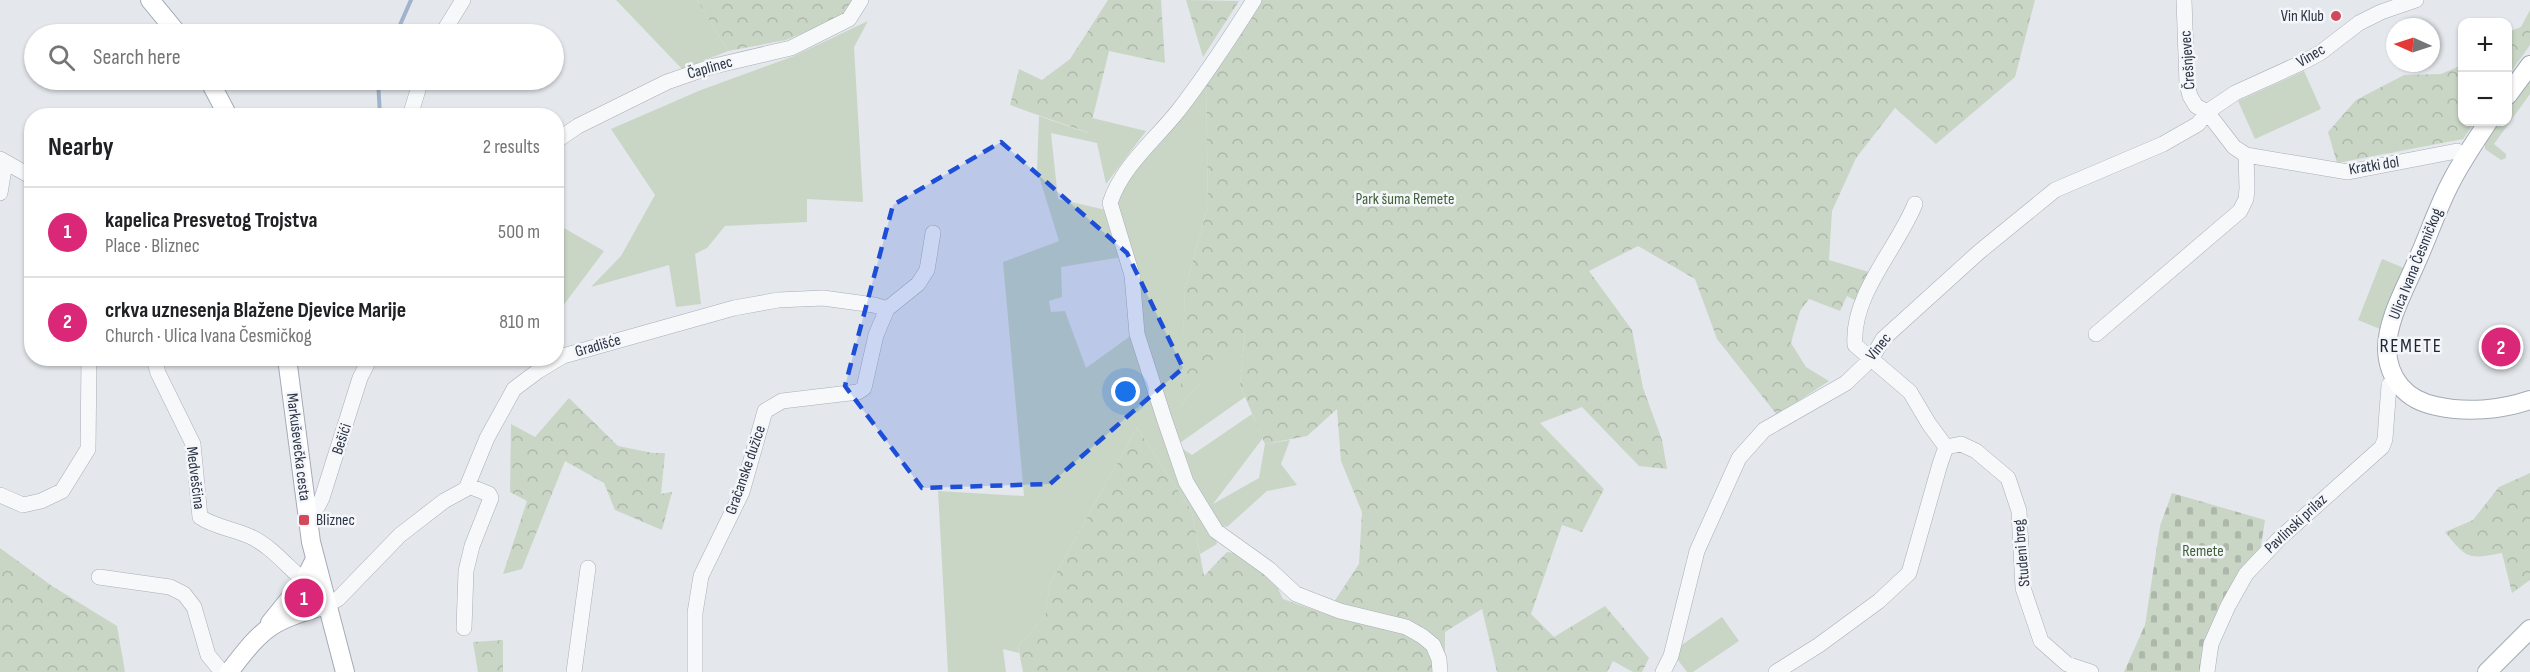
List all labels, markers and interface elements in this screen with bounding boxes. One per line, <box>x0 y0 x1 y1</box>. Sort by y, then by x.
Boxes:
place label: Vin Klub <box>2281 7 2324 26</box>
marker: Vin Klub <box>2329 9 2343 23</box>
north arrow <box>2386 18 2440 72</box>
map controls <box>2458 18 2512 126</box>
button: + <box>2458 18 2512 72</box>
search box <box>24 24 564 90</box>
street label: Črešnjevec <box>2176 30 2200 90</box>
street label: Vinec <box>2293 40 2329 72</box>
icon: search <box>45 41 78 74</box>
text: Search here <box>93 44 180 71</box>
street label: Čaplinec <box>685 52 735 84</box>
button: − <box>2458 72 2512 126</box>
text: Nearby <box>48 132 114 163</box>
text: 2 results <box>483 135 540 159</box>
street label: Kratki dol <box>2348 153 2400 179</box>
park label: Park šuma Remete <box>1356 190 1454 209</box>
street label: Ulica Ivana Česmičkog <box>2385 206 2447 322</box>
text: kapelica Presvetog Trojstva <box>105 207 317 234</box>
text: 1 <box>64 220 71 244</box>
text: 500 m <box>498 220 540 244</box>
text: Place · Bliznec <box>105 234 200 258</box>
text: crkva uznesenja Blažene Djevice Marije <box>105 297 406 324</box>
text: 2 <box>63 310 72 334</box>
text: 810 m <box>499 310 540 334</box>
text: Church · Ulica Ivana Česmičkog <box>105 324 312 348</box>
pin: 2 <box>2482 324 2520 370</box>
street label: Vinec <box>1862 329 1896 365</box>
street label: Gradišće <box>573 330 623 362</box>
district label: REMETE <box>2380 334 2442 358</box>
your location <box>1111 377 1140 406</box>
street label: Markuševečka cesta <box>282 392 314 502</box>
street label: Bešići <box>328 421 356 457</box>
street label: Gračanske dužice <box>722 423 770 517</box>
street label: Medveščina <box>182 445 208 511</box>
street label: Pavlinski prilaz <box>2261 490 2331 558</box>
place label: Bliznec <box>316 511 355 530</box>
marker: Bliznec <box>297 513 311 527</box>
street label: Studeni breg <box>2010 518 2034 588</box>
park label: Remete <box>2182 542 2224 561</box>
pin: 1 <box>284 576 324 620</box>

